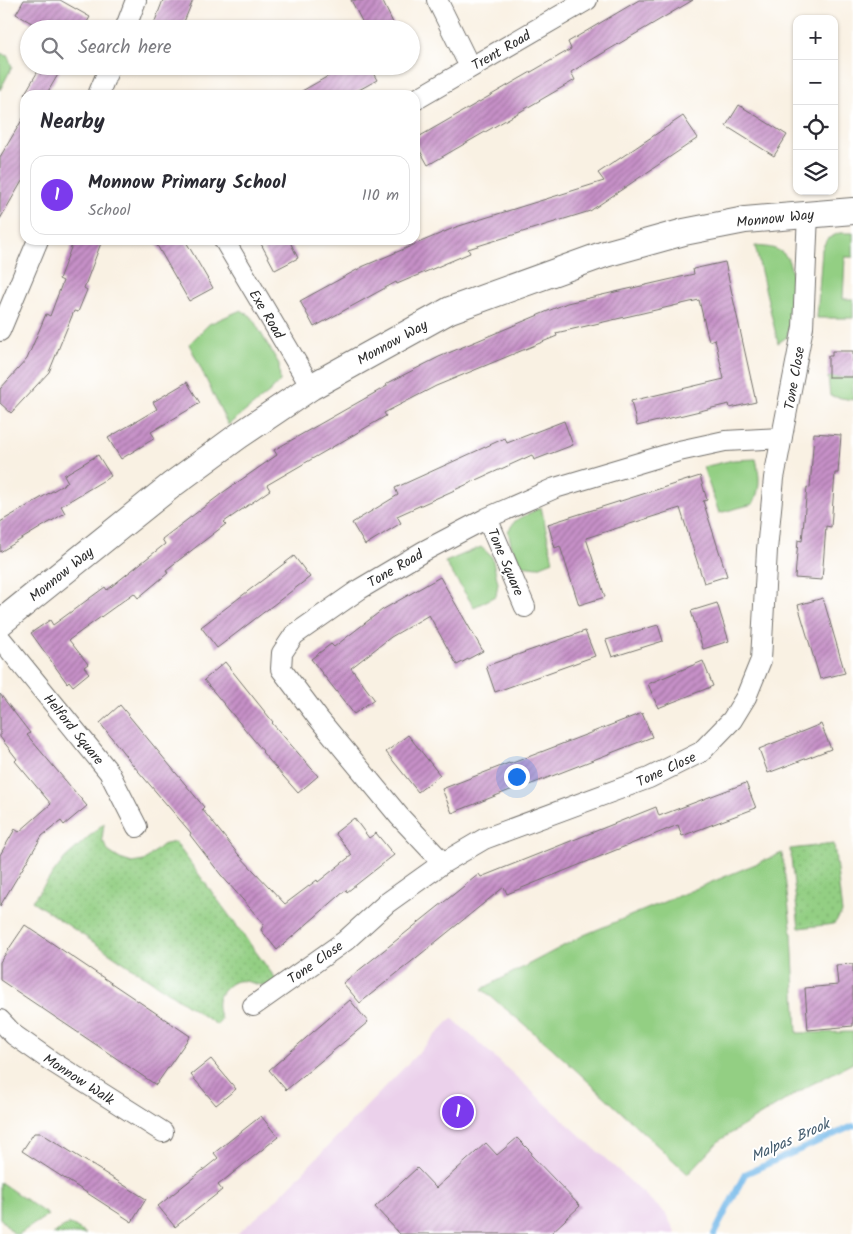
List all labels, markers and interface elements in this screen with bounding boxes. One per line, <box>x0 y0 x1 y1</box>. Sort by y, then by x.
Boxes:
map controls <box>793 15 838 195</box>
button: + <box>793 15 838 60</box>
search box <box>20 20 420 75</box>
street label: Trent Road <box>468 25 536 77</box>
text: Search here <box>78 33 172 63</box>
icon: search <box>38 34 66 62</box>
button: − <box>793 60 838 105</box>
button: locate <box>793 105 838 150</box>
text: Nearby <box>40 106 105 139</box>
button: layers <box>793 150 838 195</box>
text: Monnow Primary School <box>88 168 286 198</box>
text: 1 <box>55 183 59 208</box>
text: 110 m <box>362 183 399 208</box>
text: School <box>88 198 131 223</box>
street label: Monnow Way <box>735 204 815 234</box>
street label: Exe Road <box>243 286 290 344</box>
street label: Monnow Way <box>353 314 432 371</box>
street label: Tone Close <box>779 344 811 411</box>
street label: Tone Square <box>481 525 529 600</box>
street label: Monnow Way <box>24 541 99 608</box>
street label: Tone Road <box>363 544 428 594</box>
street label: Helford Square <box>38 689 109 771</box>
street label: Tone Close <box>633 746 701 793</box>
your location <box>504 764 530 790</box>
street label: Tone Close <box>283 935 349 990</box>
street label: Monnow Walk <box>38 1049 119 1111</box>
pin: 1 <box>442 1093 474 1131</box>
water label: Malpas Brook <box>747 1112 836 1169</box>

